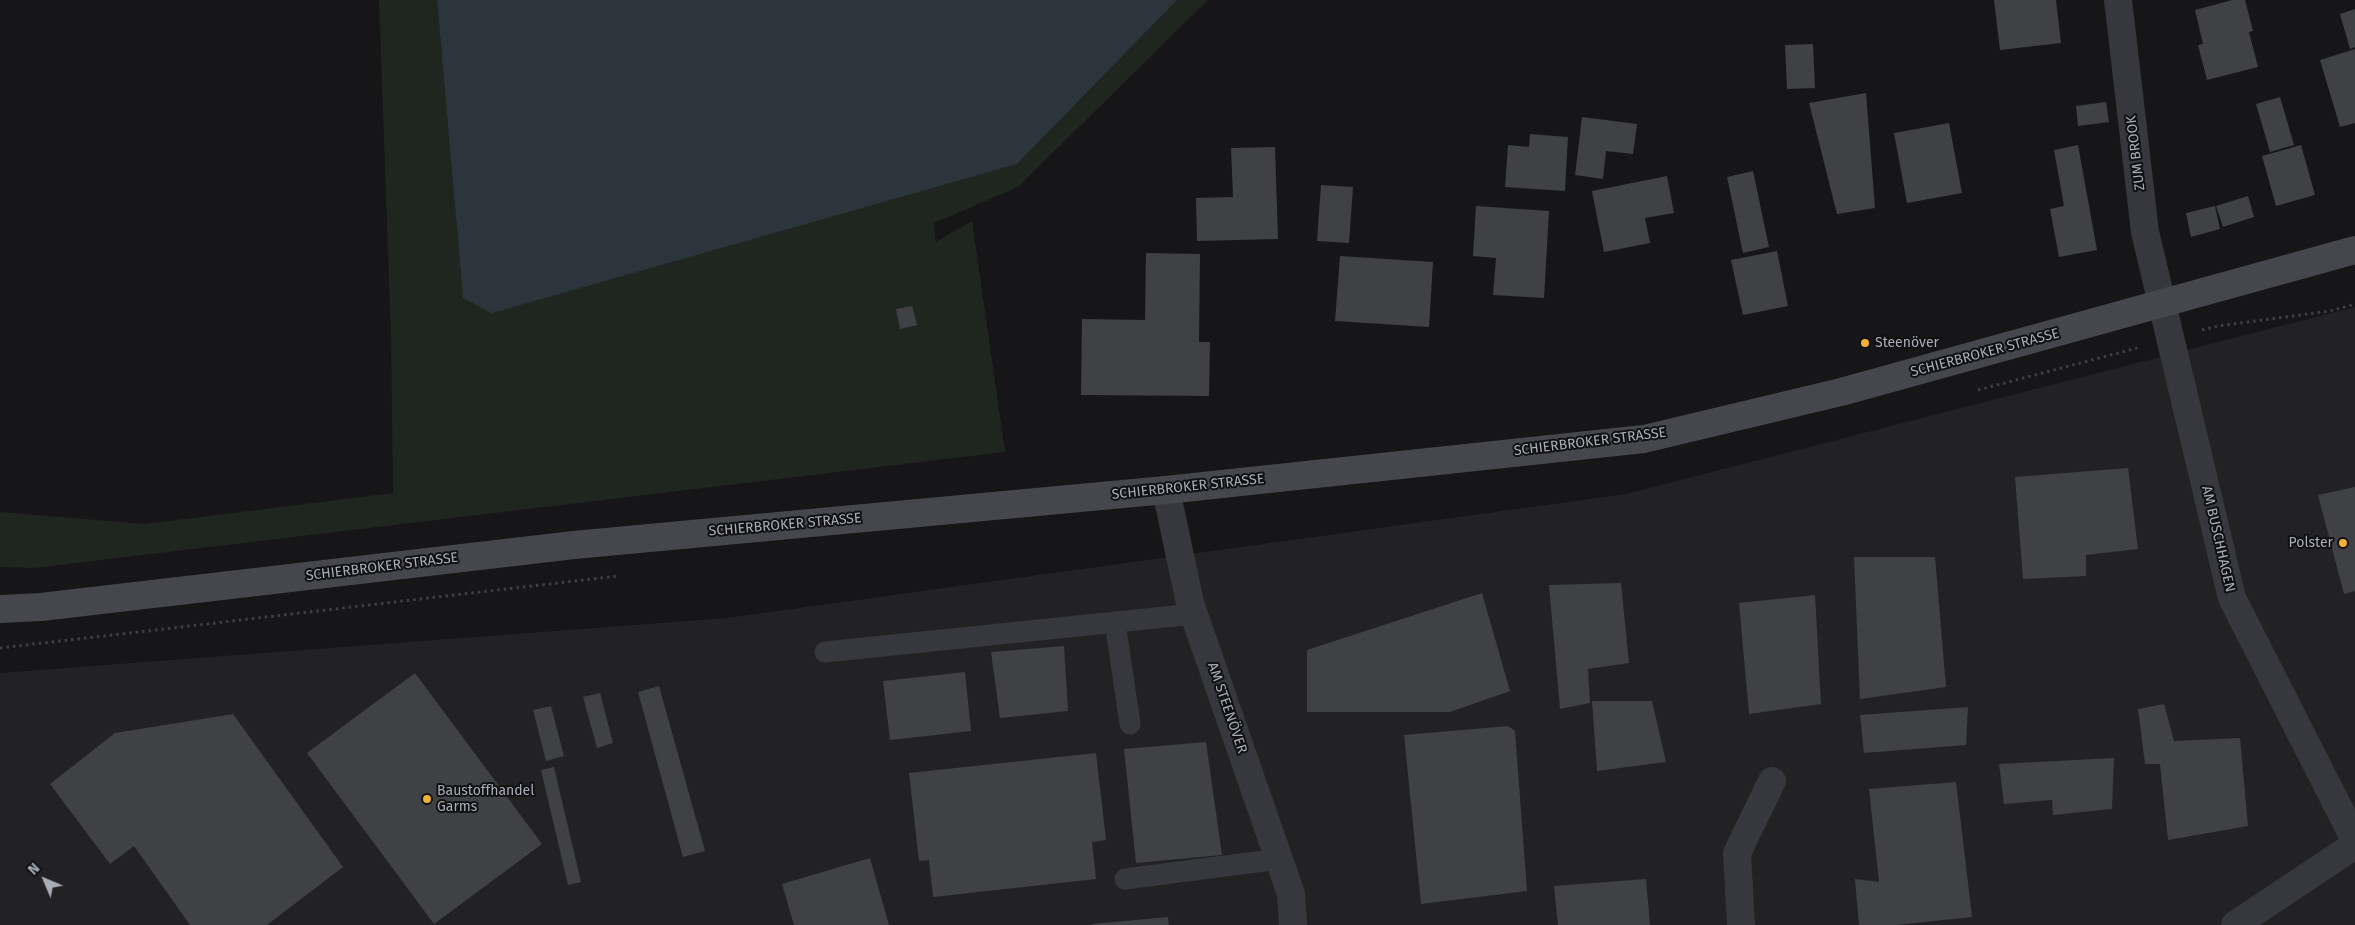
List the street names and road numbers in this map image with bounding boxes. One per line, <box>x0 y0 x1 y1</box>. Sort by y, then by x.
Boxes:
street label: ZUM BROOK <box>2123 114 2149 192</box>
street label: SCHIERBROKER STRASSE <box>1909 325 2061 381</box>
street label: SCHIERBROKER STRASSE <box>1513 424 1667 460</box>
street label: SCHIERBROKER STRASSE <box>1111 471 1265 503</box>
street label: AM BUSCHHAGEN <box>2198 484 2238 594</box>
street label: SCHIERBROKER STRASSE <box>708 510 862 540</box>
street label: SCHIERBROKER STRASSE <box>305 549 459 585</box>
street label: AM STEENÖVER <box>1204 660 1250 756</box>

